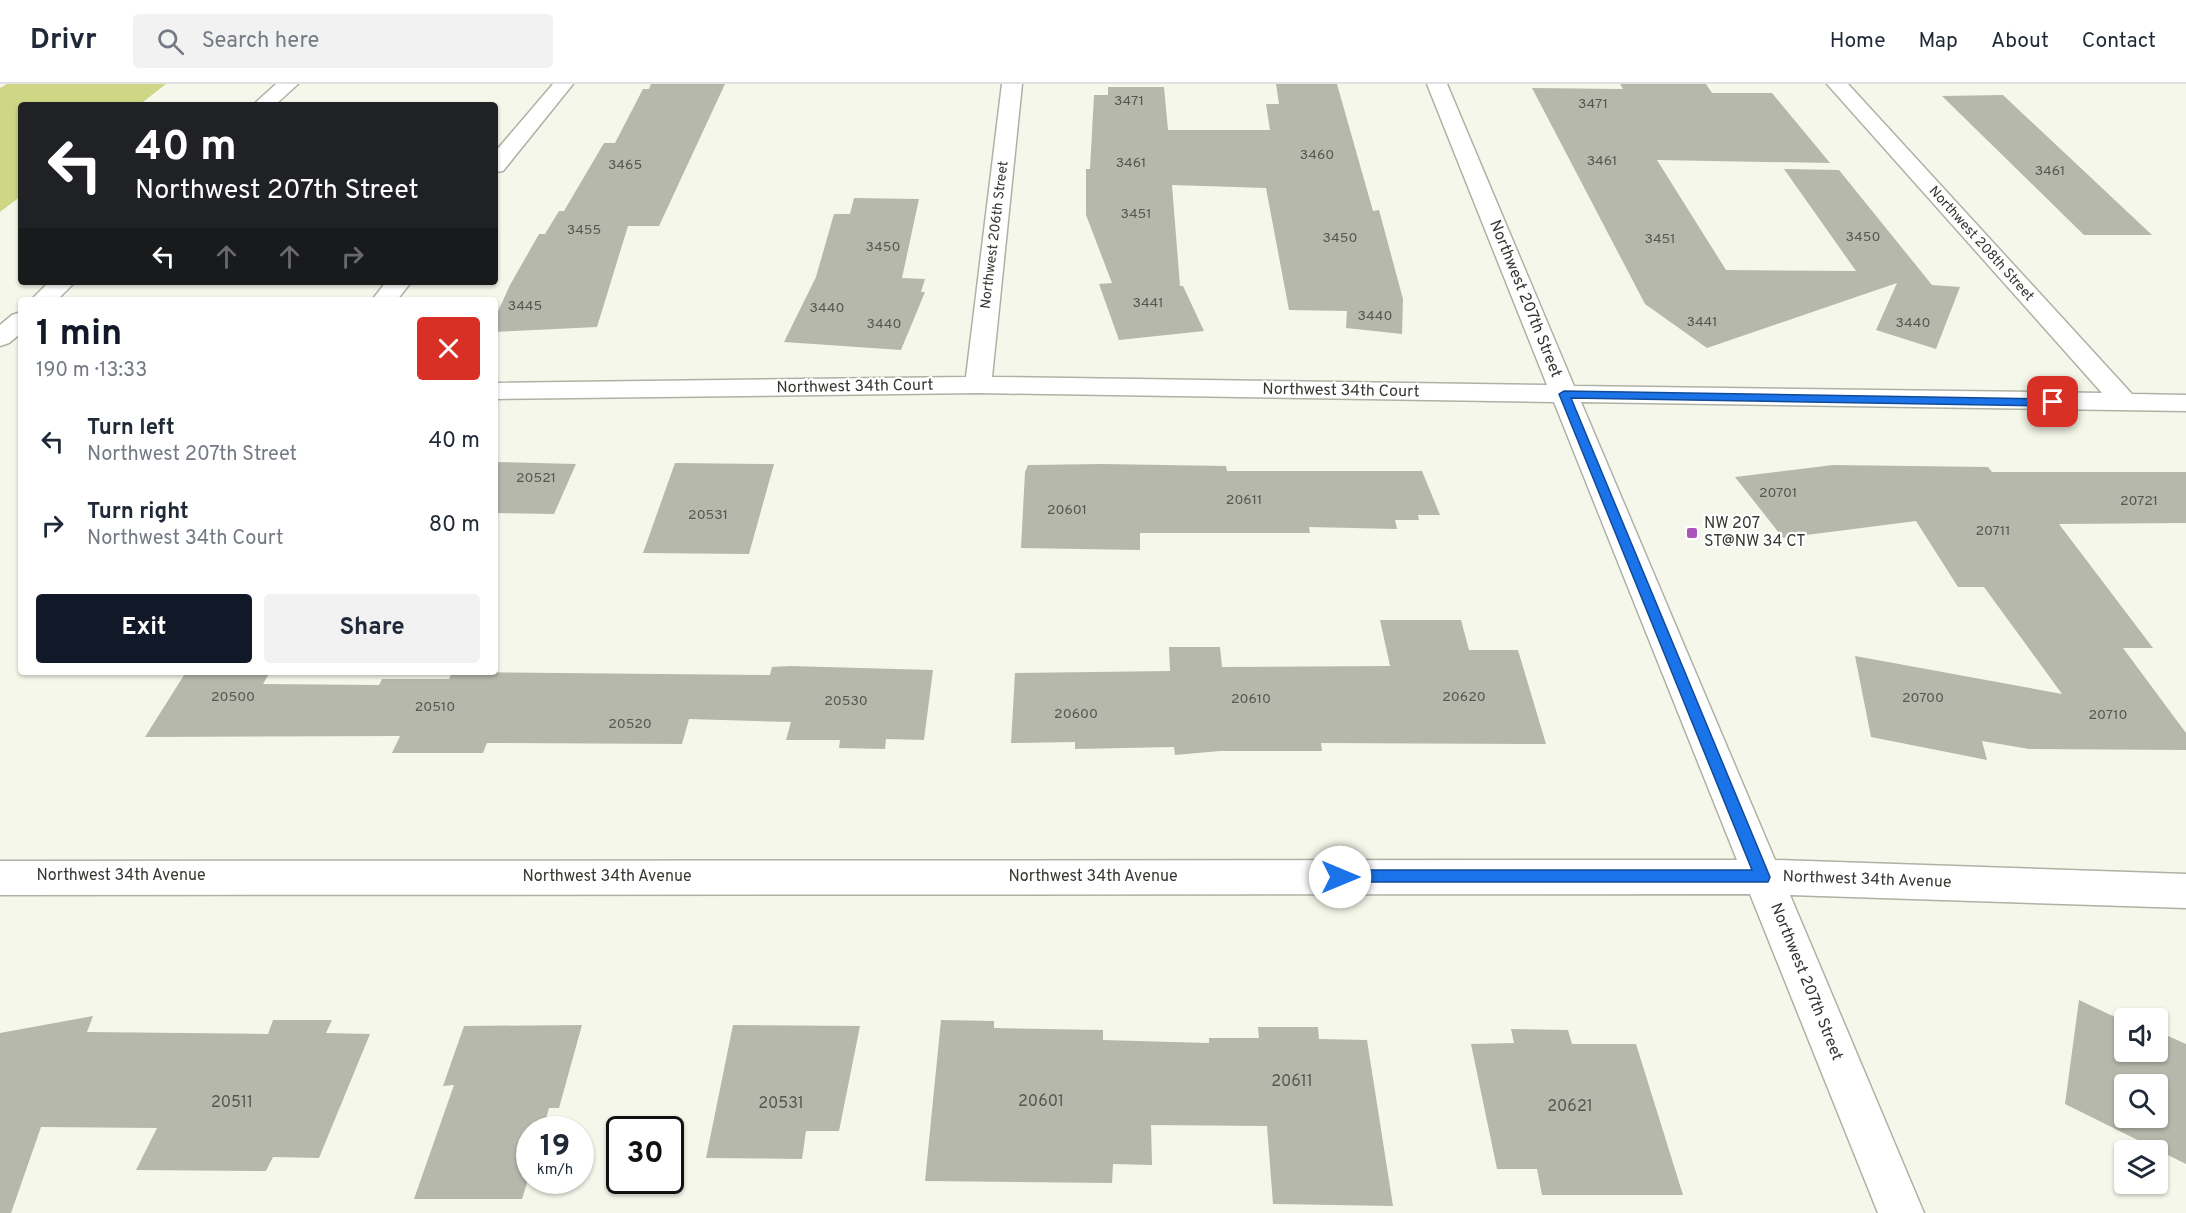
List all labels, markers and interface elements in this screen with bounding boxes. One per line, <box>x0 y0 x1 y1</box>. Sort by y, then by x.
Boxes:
search box <box>133 14 553 68</box>
text: Drivr <box>30 23 97 59</box>
icon: search <box>154 25 187 58</box>
text: Search here <box>202 28 319 55</box>
text: Home <box>1830 28 1886 55</box>
text: Map <box>1919 28 1958 55</box>
text: About <box>1991 28 2049 55</box>
text: Contact <box>2082 28 2156 55</box>
house number: 3471 <box>1114 93 1144 110</box>
house number: 3471 <box>1578 96 1608 113</box>
text: 40 m <box>135 122 237 175</box>
icon: left <box>36 126 114 204</box>
house number: 3460 <box>1300 147 1334 164</box>
house number: 3461 <box>1587 153 1617 170</box>
house number: 3461 <box>1116 155 1146 172</box>
house number: 3465 <box>608 157 642 174</box>
street label: Northwest 206th Street <box>977 160 1013 310</box>
house number: 3461 <box>2035 163 2065 180</box>
text: Northwest 207th Street <box>135 174 419 208</box>
street label: Northwest 208th Street <box>1925 183 2037 305</box>
house number: 3451 <box>1120 206 1152 223</box>
street label: Northwest 207th Street <box>1484 217 1566 381</box>
house number: 3455 <box>567 222 601 239</box>
house number: 3450 <box>1846 229 1880 246</box>
house number: 3450 <box>1323 230 1357 247</box>
house number: 3451 <box>1644 231 1676 248</box>
house number: 3450 <box>866 239 900 256</box>
icon: left <box>147 240 180 273</box>
icon: ahead <box>210 240 243 273</box>
icon: ahead <box>273 240 306 273</box>
icon: right <box>336 240 369 273</box>
house number: 3441 <box>1132 295 1164 312</box>
house number: 3445 <box>508 298 542 315</box>
house number: 3440 <box>810 300 844 317</box>
house number: 3440 <box>1358 308 1392 325</box>
text: 1 min <box>36 312 122 358</box>
house number: 3441 <box>1686 314 1718 331</box>
house number: 3440 <box>1896 315 1930 332</box>
house number: 3440 <box>867 316 901 333</box>
button: close <box>417 317 480 380</box>
text: 190 m · 13:33 <box>36 358 147 384</box>
street label: Northwest 34th Court <box>776 376 934 398</box>
pin <box>2027 376 2078 427</box>
street label: Northwest 34th Court <box>1262 380 1420 402</box>
icon: arrive <box>2036 385 2069 418</box>
text: Turn left <box>87 415 175 442</box>
icon: left <box>36 425 69 458</box>
text: 40 m <box>428 428 480 455</box>
text: Northwest 207th Street <box>87 442 297 468</box>
house number: 20521 <box>516 470 556 487</box>
house number: 20701 <box>1759 485 1797 502</box>
house number: 20611 <box>1226 492 1262 509</box>
house number: 20721 <box>2120 493 2158 510</box>
text: Turn right <box>87 499 189 526</box>
house number: 20601 <box>1047 502 1087 519</box>
house number: 20531 <box>688 507 728 524</box>
icon: right <box>36 509 69 542</box>
text: 80 m <box>429 512 480 539</box>
place label: NW 207 ST@NW 34 CT <box>1704 514 1806 552</box>
house number: 20711 <box>1975 523 2011 540</box>
text: Northwest 34th Court <box>87 526 283 552</box>
marker: NW 207 ST@NW 34 CT <box>1685 526 1699 540</box>
button: Exit <box>36 594 252 663</box>
button: Share <box>264 594 480 663</box>
house number: 20500 <box>211 689 255 706</box>
house number: 20620 <box>1442 689 1486 706</box>
house number: 20700 <box>1902 690 1944 707</box>
house number: 20610 <box>1231 691 1271 708</box>
house number: 20530 <box>824 693 868 710</box>
house number: 20510 <box>415 699 455 716</box>
house number: 20600 <box>1054 706 1098 723</box>
house number: 20710 <box>2089 707 2127 724</box>
house number: 20520 <box>608 716 652 733</box>
position arrow <box>1308 845 1372 909</box>
street label: Northwest 34th Avenue <box>36 866 206 886</box>
street label: Northwest 34th Avenue <box>522 867 692 887</box>
street label: Northwest 34th Avenue <box>1008 867 1178 887</box>
street label: Northwest 34th Avenue <box>1782 867 1952 893</box>
street label: Northwest 207th Street <box>1765 900 1847 1064</box>
map controls <box>2114 1008 2168 1194</box>
button: sound <box>2114 1008 2168 1062</box>
house number: 20611 <box>1271 1072 1313 1092</box>
button: search <box>2114 1074 2168 1128</box>
house number: 20601 <box>1018 1092 1064 1112</box>
house number: 20511 <box>211 1093 253 1113</box>
house number: 20531 <box>758 1094 804 1114</box>
house number: 20621 <box>1547 1097 1593 1117</box>
speed limit sign: 30 <box>606 1116 684 1194</box>
text: 19 <box>540 1129 570 1166</box>
button: layers <box>2114 1140 2168 1194</box>
text: km/h <box>537 1161 573 1180</box>

